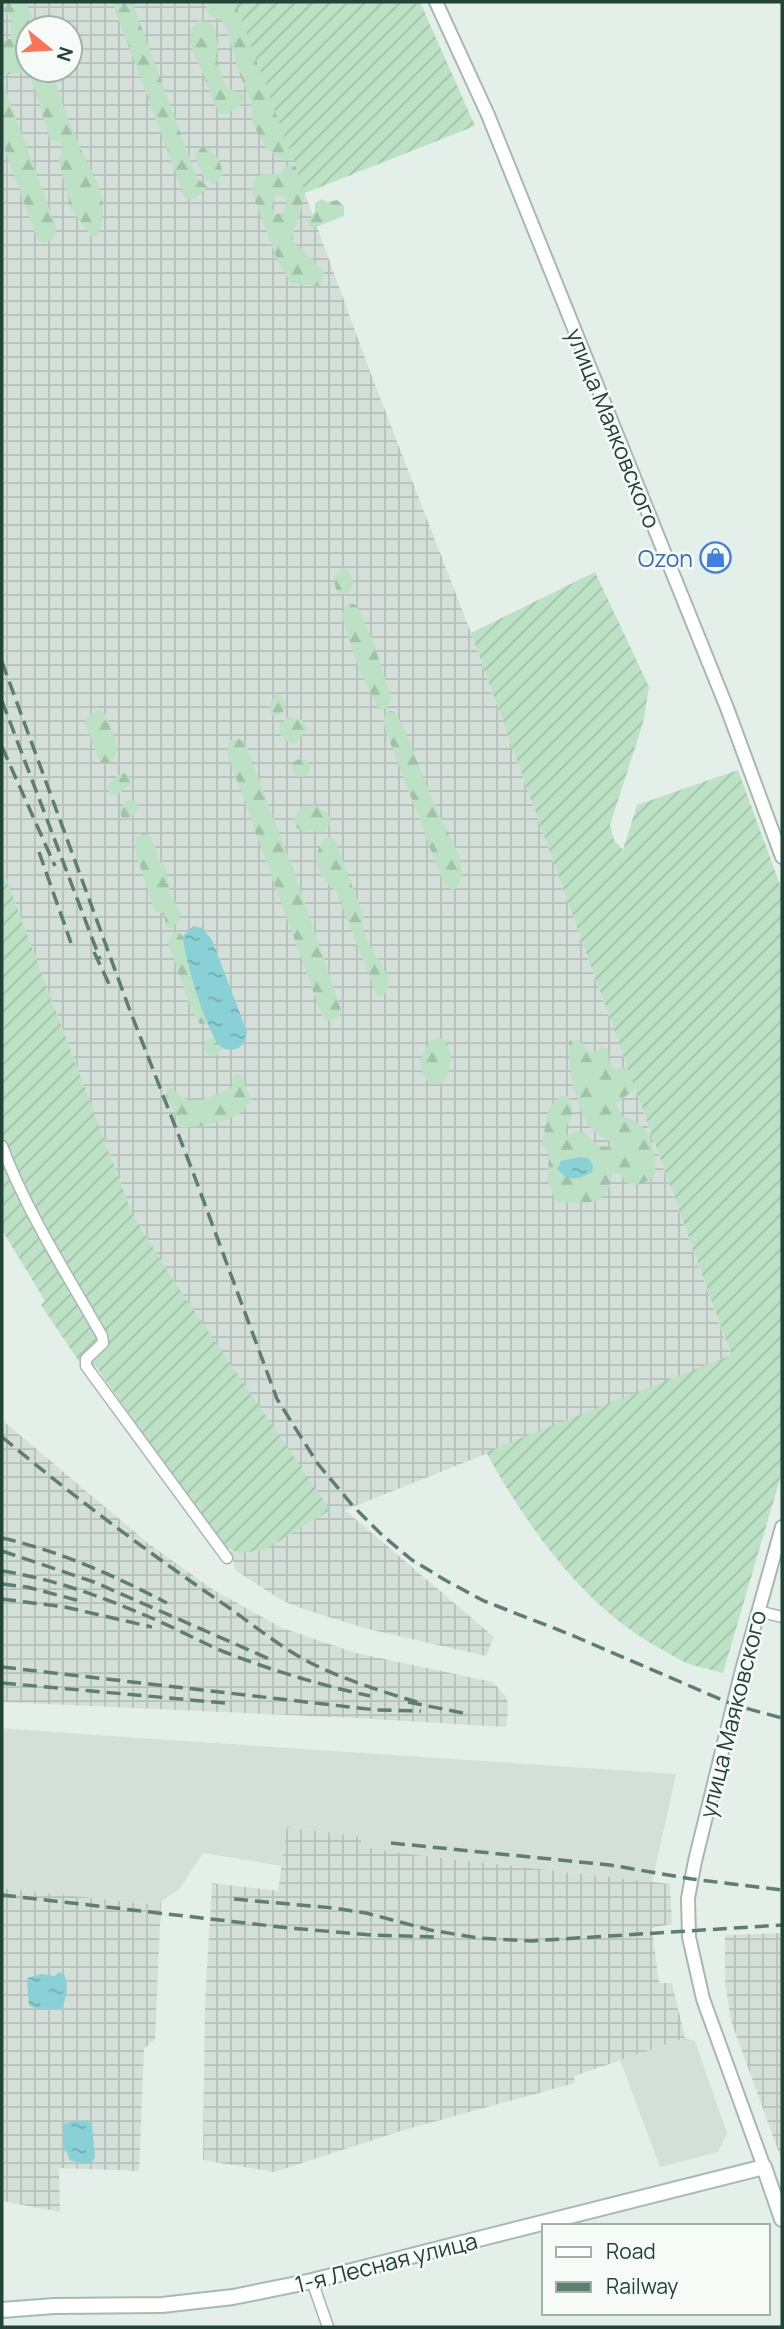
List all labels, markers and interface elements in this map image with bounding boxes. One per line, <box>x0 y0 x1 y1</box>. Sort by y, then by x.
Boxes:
north arrow <box>14 14 84 84</box>
text: N <box>51 44 80 65</box>
street label: улица Маяковского <box>559 323 669 533</box>
shop icon: Ozon <box>699 541 733 575</box>
place label: Ozon <box>638 542 693 574</box>
street label: улица Маяковского <box>691 1607 773 1821</box>
street label: 1-я Лесная улица <box>291 2224 481 2300</box>
legend <box>542 2224 770 2315</box>
text: Road <box>606 2237 656 2265</box>
text: Railway <box>606 2272 678 2300</box>

